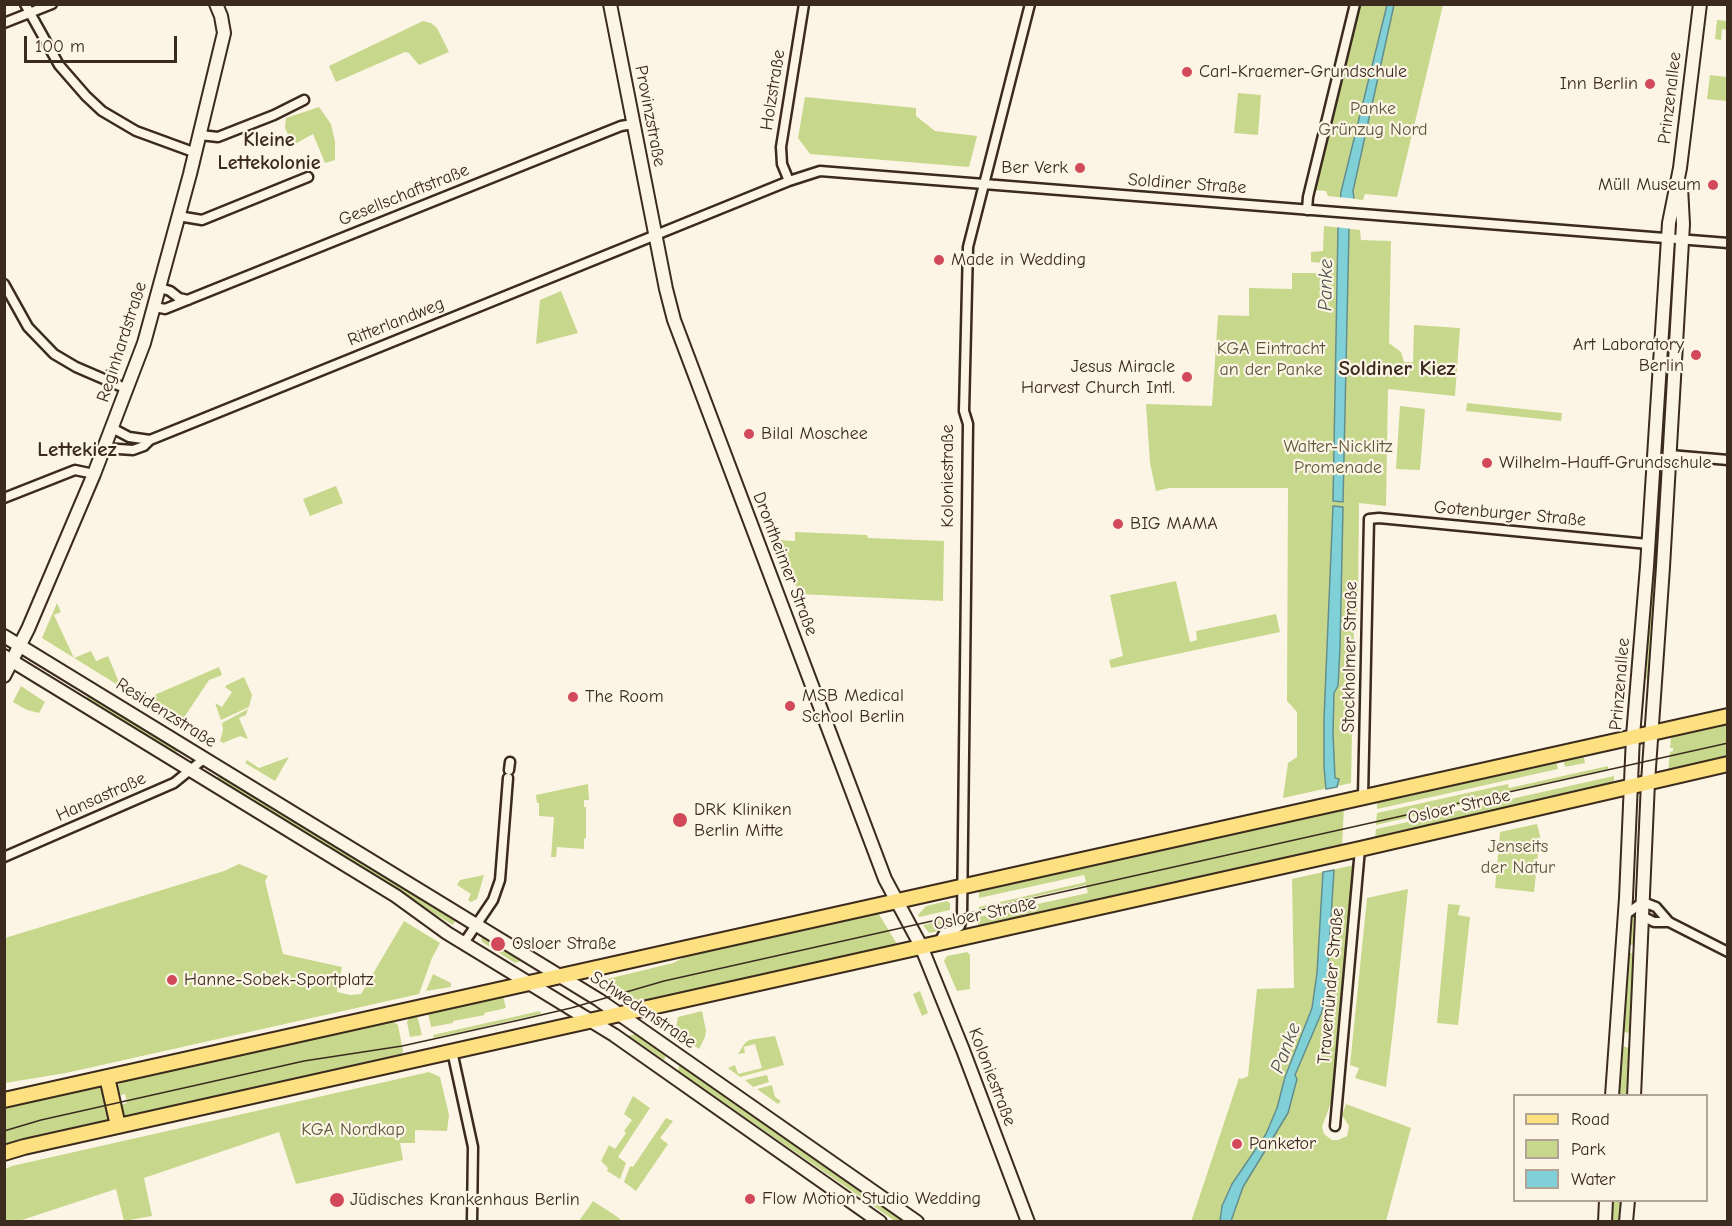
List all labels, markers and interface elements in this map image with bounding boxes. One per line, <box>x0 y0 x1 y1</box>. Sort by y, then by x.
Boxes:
scale bar <box>27 24 180 62</box>
text: 100 m <box>35 36 85 57</box>
street label: Holzstraße <box>756 48 790 132</box>
street label: Prinzenallee <box>1654 51 1686 145</box>
place label: Carl-Kraemer-Grundschule <box>1199 61 1407 83</box>
street label: Provinzstraße <box>630 63 670 169</box>
marker: Carl-Kraemer-Grundschule <box>1180 65 1194 79</box>
place label: Inn Berlin <box>1560 73 1638 95</box>
marker: Inn Berlin <box>1643 77 1657 91</box>
park label: Panke Grünzug Nord <box>1318 98 1428 140</box>
district label: Kleine Lettekolonie <box>218 128 320 175</box>
place label: Ber Verk <box>1001 157 1068 179</box>
street label: Gesellschaftstraße <box>336 159 472 231</box>
marker: Ber Verk <box>1073 161 1087 175</box>
street label: Soldiner Straße <box>1127 169 1247 199</box>
place label: Müll Museum <box>1598 174 1701 196</box>
marker: Müll Museum <box>1706 178 1720 192</box>
place label: Made in Wedding <box>951 249 1086 271</box>
marker: Made in Wedding <box>932 253 946 267</box>
water label: Panke <box>1314 259 1338 311</box>
street label: Reginhardstraße <box>92 279 152 405</box>
street label: Ritterlandweg <box>344 293 448 351</box>
place label: Art Laboratory Berlin <box>1573 334 1684 376</box>
park label: KGA Eintracht an der Panke <box>1217 338 1325 380</box>
marker: Art Laboratory Berlin <box>1689 348 1703 362</box>
place label: Jesus Miracle Harvest Church Intl. <box>1021 356 1175 398</box>
district label: Soldiner Kiez <box>1338 356 1456 382</box>
marker: Jesus Miracle Harvest Church Intl. <box>1180 370 1194 384</box>
place label: Bilal Moschee <box>761 423 868 445</box>
street label: Koloniestraße <box>937 424 959 528</box>
marker: Bilal Moschee <box>742 427 756 441</box>
park label: Walter-Nicklitz Promenade <box>1283 436 1393 478</box>
district label: Lettekiez <box>37 437 117 463</box>
place label: Wilhelm-Hauff-Grundschule <box>1499 452 1712 474</box>
marker: Wilhelm-Hauff-Grundschule <box>1480 456 1494 470</box>
street label: Drontheimer Straße <box>748 489 822 639</box>
street label: Gotenburger Straße <box>1433 497 1587 531</box>
place label: BIG MAMA <box>1130 513 1218 535</box>
marker: BIG MAMA <box>1111 517 1125 531</box>
street label: Stockholmer Straße <box>1338 581 1362 733</box>
street label: Prinzenallee <box>1605 637 1635 731</box>
street label: Residenzstraße <box>112 673 220 753</box>
place label: MSB Medical School Berlin <box>802 685 905 728</box>
place label: The Room <box>585 686 664 708</box>
marker: The Room <box>566 690 580 704</box>
marker: MSB Medical School Berlin <box>783 699 797 713</box>
street label: Hansastraße <box>53 768 149 826</box>
street label: Osloer Straße <box>1406 785 1512 829</box>
place label: DRK Kliniken Berlin Mitte <box>694 799 792 842</box>
marker: DRK Kliniken Berlin Mitte <box>671 811 689 829</box>
park label: Jenseits der Natur <box>1481 836 1555 878</box>
street label: Osloer Straße <box>932 893 1038 935</box>
street label: Travemünder Straße <box>1313 907 1349 1065</box>
place label: Osloer Straße <box>512 933 616 955</box>
marker: Osloer Straße <box>489 935 507 953</box>
street label: Schwedenstraße <box>586 967 700 1053</box>
place label: Hanne-Sobek-Sportplatz <box>184 969 374 991</box>
marker: Hanne-Sobek-Sportplatz <box>165 973 179 987</box>
water label: Panke <box>1265 1019 1307 1077</box>
street label: Koloniestraße <box>963 1025 1021 1129</box>
legend <box>1513 1094 1708 1202</box>
text: Road <box>1571 1109 1610 1130</box>
park label: KGA Nordkap <box>301 1119 405 1141</box>
place label: Panketor <box>1249 1133 1316 1155</box>
marker: Panketor <box>1230 1137 1244 1151</box>
text: Park <box>1571 1139 1605 1160</box>
text: Water <box>1571 1169 1615 1190</box>
place label: Flow Motion Studio Wedding <box>762 1188 981 1210</box>
place label: Jüdisches Krankenhaus Berlin <box>350 1189 580 1211</box>
marker: Jüdisches Krankenhaus Berlin <box>328 1191 346 1209</box>
marker: Flow Motion Studio Wedding <box>743 1192 757 1206</box>

